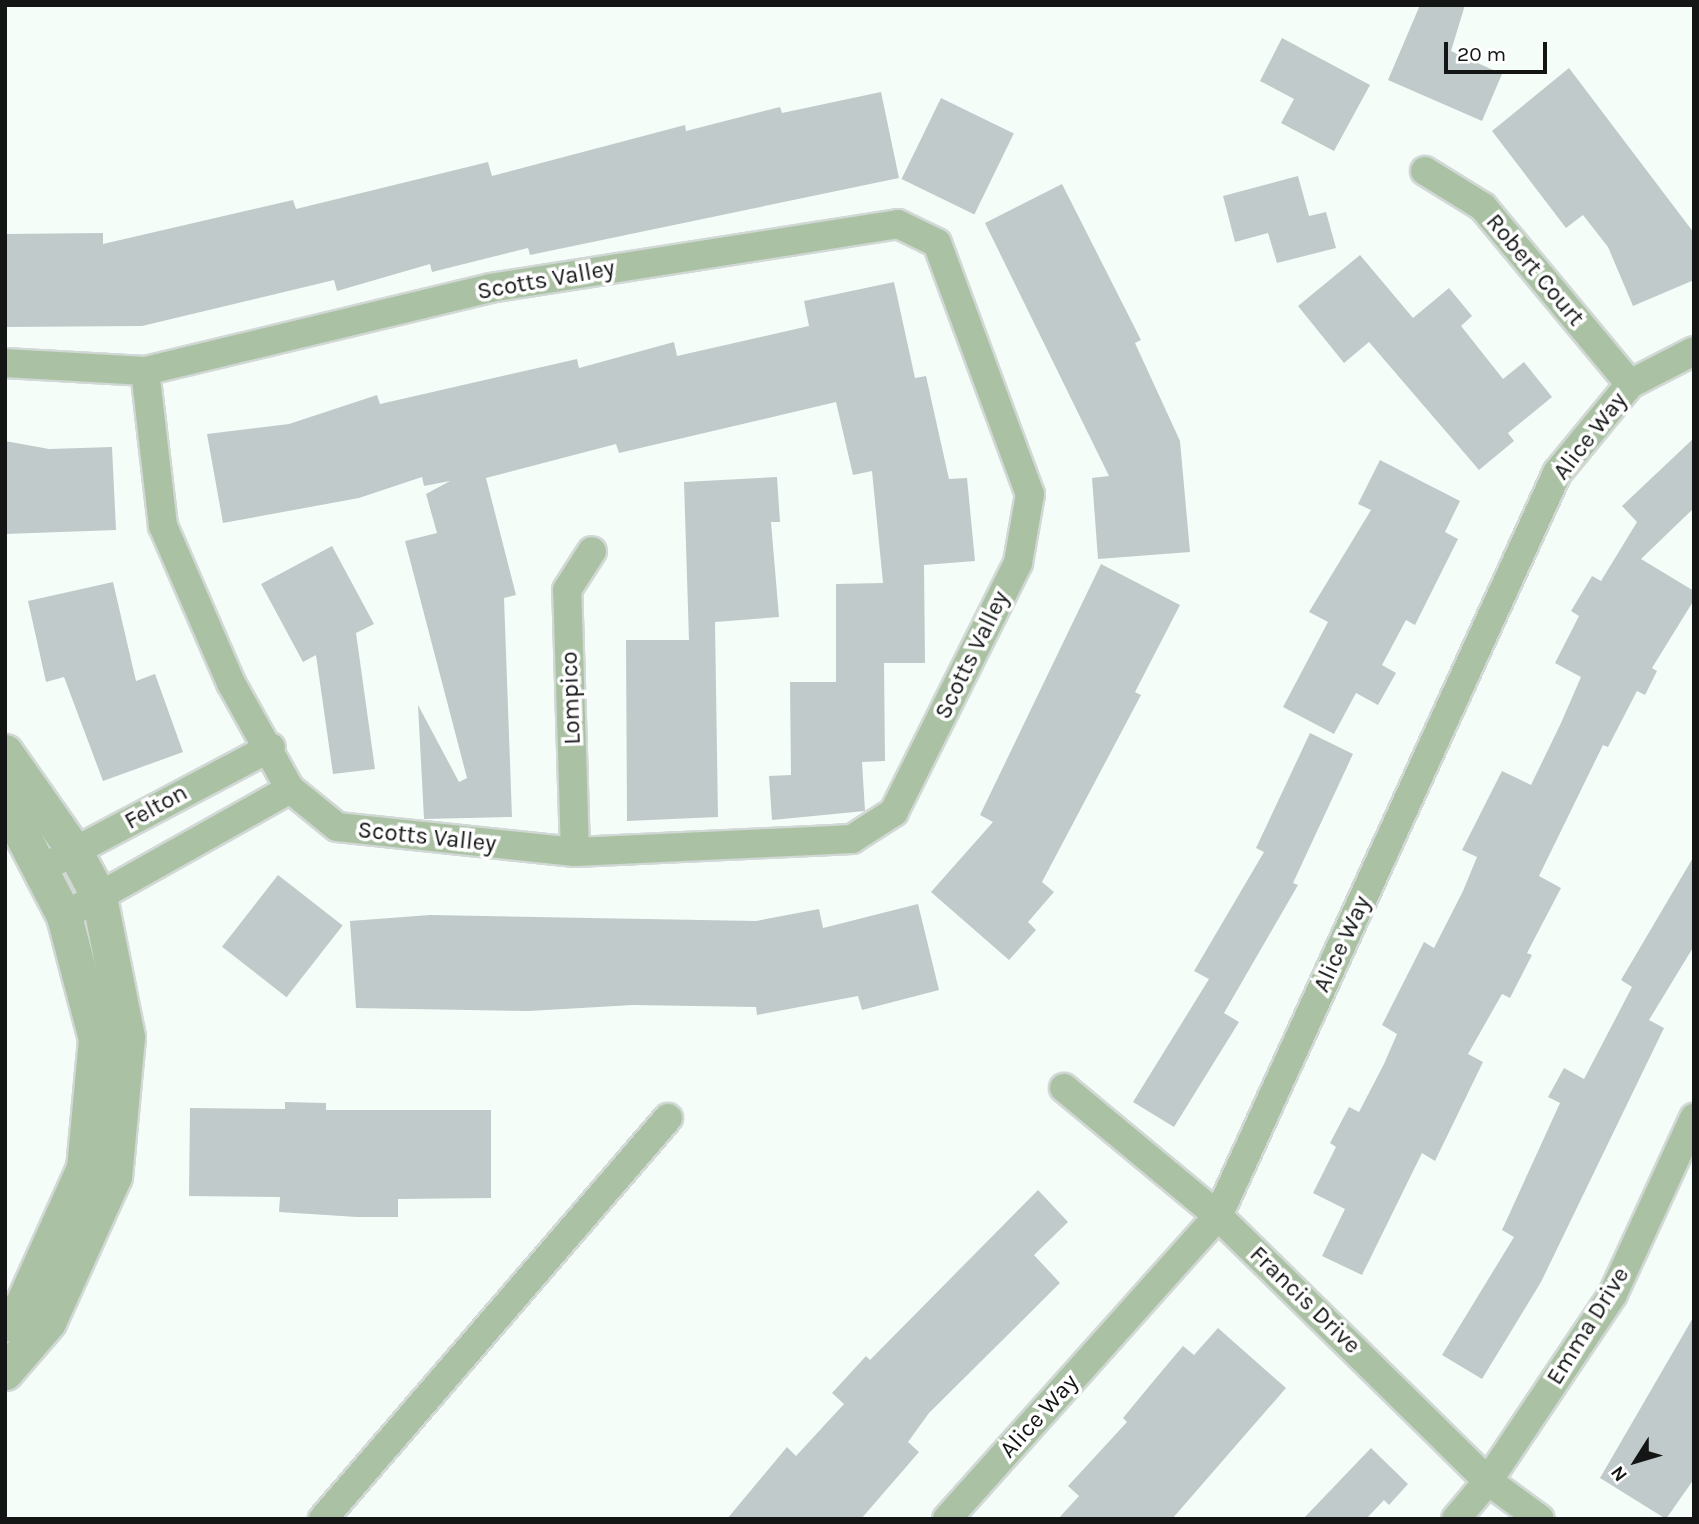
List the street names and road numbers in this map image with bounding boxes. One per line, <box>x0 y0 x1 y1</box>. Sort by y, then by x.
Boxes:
street label: Robert Court <box>1480 208 1590 332</box>
street label: Scotts Valley <box>475 254 617 306</box>
street label: Alice Way <box>1547 386 1633 486</box>
street label: Scotts Valley <box>929 586 1015 724</box>
street label: Lompico <box>555 651 587 745</box>
street label: Felton <box>119 778 193 836</box>
street label: Scotts Valley <box>356 815 498 859</box>
street label: Alice Way <box>1307 891 1377 997</box>
street label: Francis Drive <box>1244 1240 1366 1360</box>
street label: Emma Drive <box>1540 1262 1636 1390</box>
street label: Alice Way <box>994 1368 1084 1464</box>

